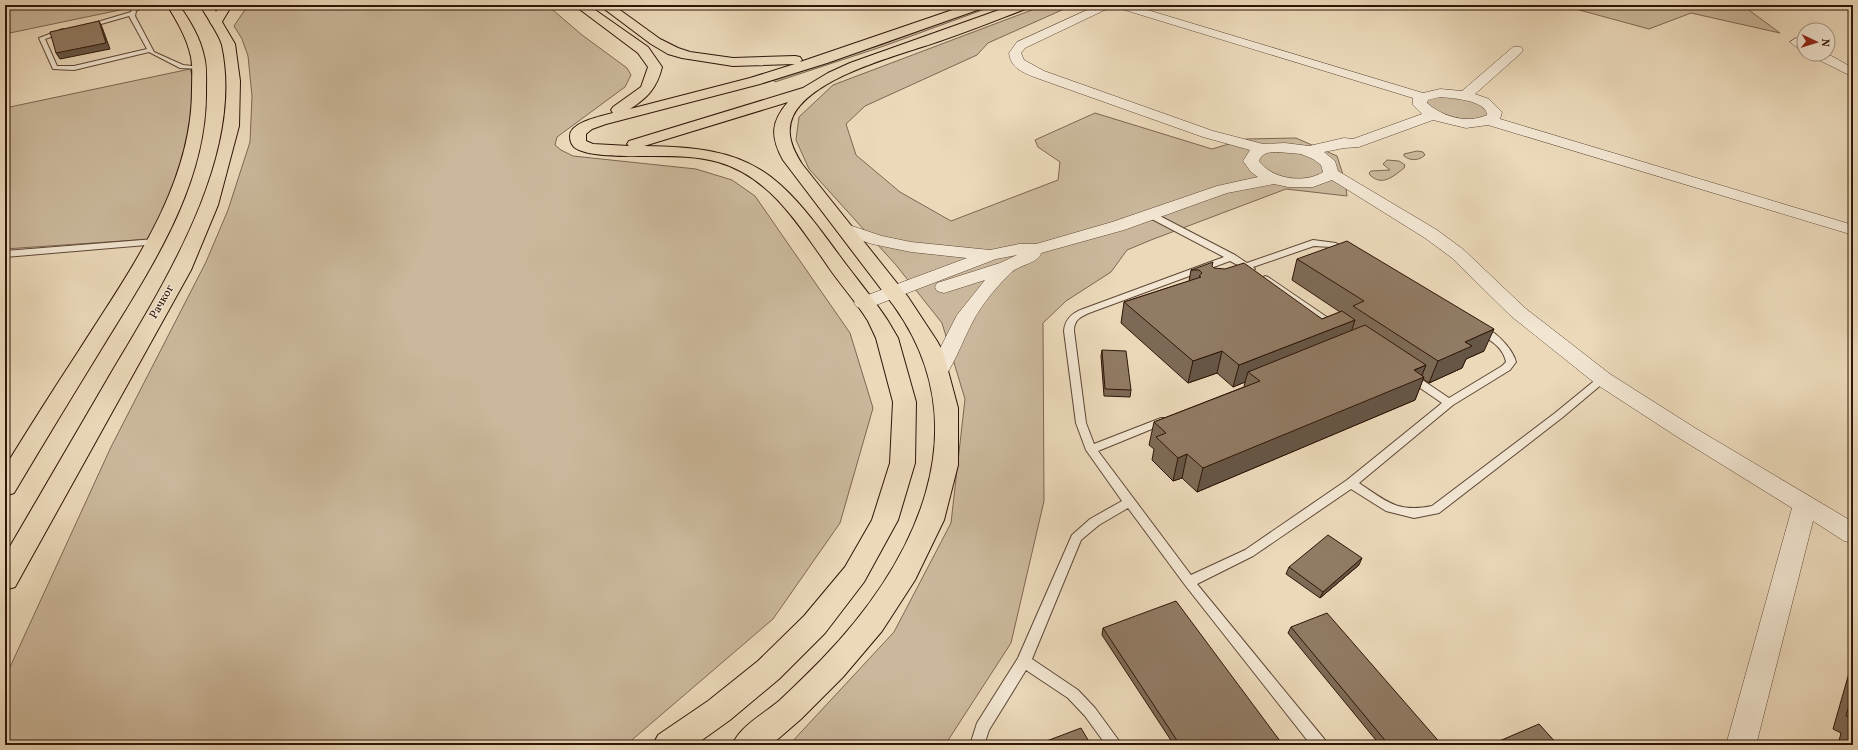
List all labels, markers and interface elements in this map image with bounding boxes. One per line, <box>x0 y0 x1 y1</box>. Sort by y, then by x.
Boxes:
north arrow <box>1796 22 1836 62</box>
text: N <box>1817 38 1832 47</box>
street label: Рачког <box>146 281 178 322</box>

